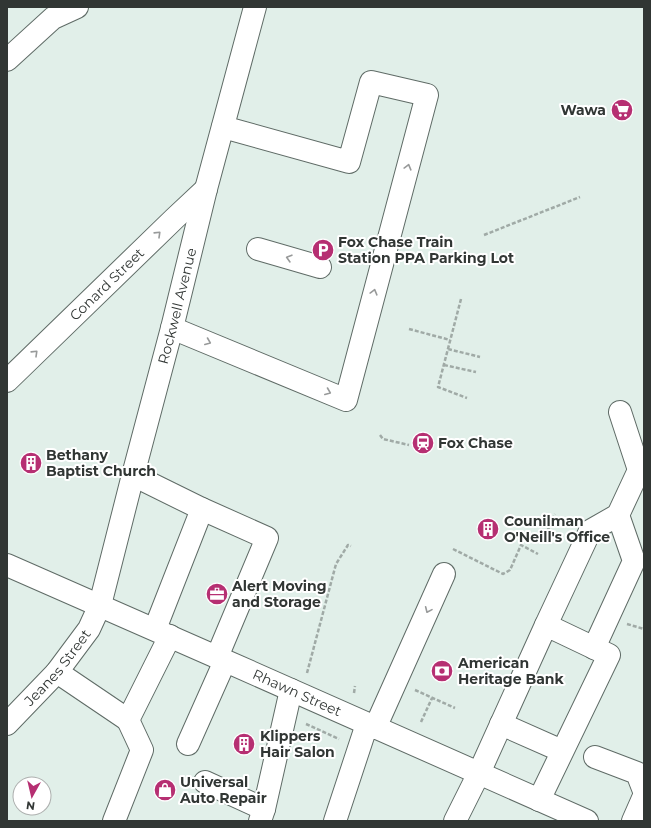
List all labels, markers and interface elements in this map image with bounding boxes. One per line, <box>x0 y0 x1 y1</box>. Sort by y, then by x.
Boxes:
supermarket icon: Wawa <box>609 97 635 123</box>
place label: Wawa <box>561 101 606 119</box>
one-way arrow <box>403 163 412 170</box>
one-way arrow <box>153 231 161 239</box>
place label: Fox Chase Train Station PPA Parking Lot <box>338 233 514 267</box>
parking icon: Fox Chase Train Station PPA Parking Lot <box>310 237 336 263</box>
street label: Conard Street <box>66 244 148 324</box>
street label: Rockwell Avenue <box>154 246 200 366</box>
one-way arrow <box>286 254 293 263</box>
one-way arrow <box>369 289 378 296</box>
one-way arrow <box>205 338 212 346</box>
one-way arrow <box>30 351 38 358</box>
one-way arrow <box>325 388 332 396</box>
station icon: Fox Chase <box>410 430 436 456</box>
place label: Fox Chase <box>438 434 513 452</box>
place label: Bethany Baptist Church <box>46 446 156 480</box>
building icon: Bethany Baptist Church <box>18 450 44 476</box>
place label: Counilman O'Neill's Office <box>504 512 610 546</box>
building icon: Counilman O'Neill's Office <box>475 516 501 542</box>
place label: Alert Moving and Storage <box>231 577 327 611</box>
office icon: Alert Moving and Storage <box>204 581 230 607</box>
one-way arrow <box>425 605 433 613</box>
street label: Jeanes Street <box>20 625 95 710</box>
place label: American Heritage Bank <box>457 654 564 688</box>
bank icon: American Heritage Bank <box>429 658 455 684</box>
street label: Rhawn Street <box>250 665 345 720</box>
place label: Klippers Hair Salon <box>260 727 335 761</box>
building icon: Klippers Hair Salon <box>231 731 257 757</box>
place label: Universal Auto Repair <box>179 773 267 807</box>
north arrow <box>12 776 52 816</box>
shop icon: Universal Auto Repair <box>152 777 178 803</box>
text: N <box>25 798 36 813</box>

